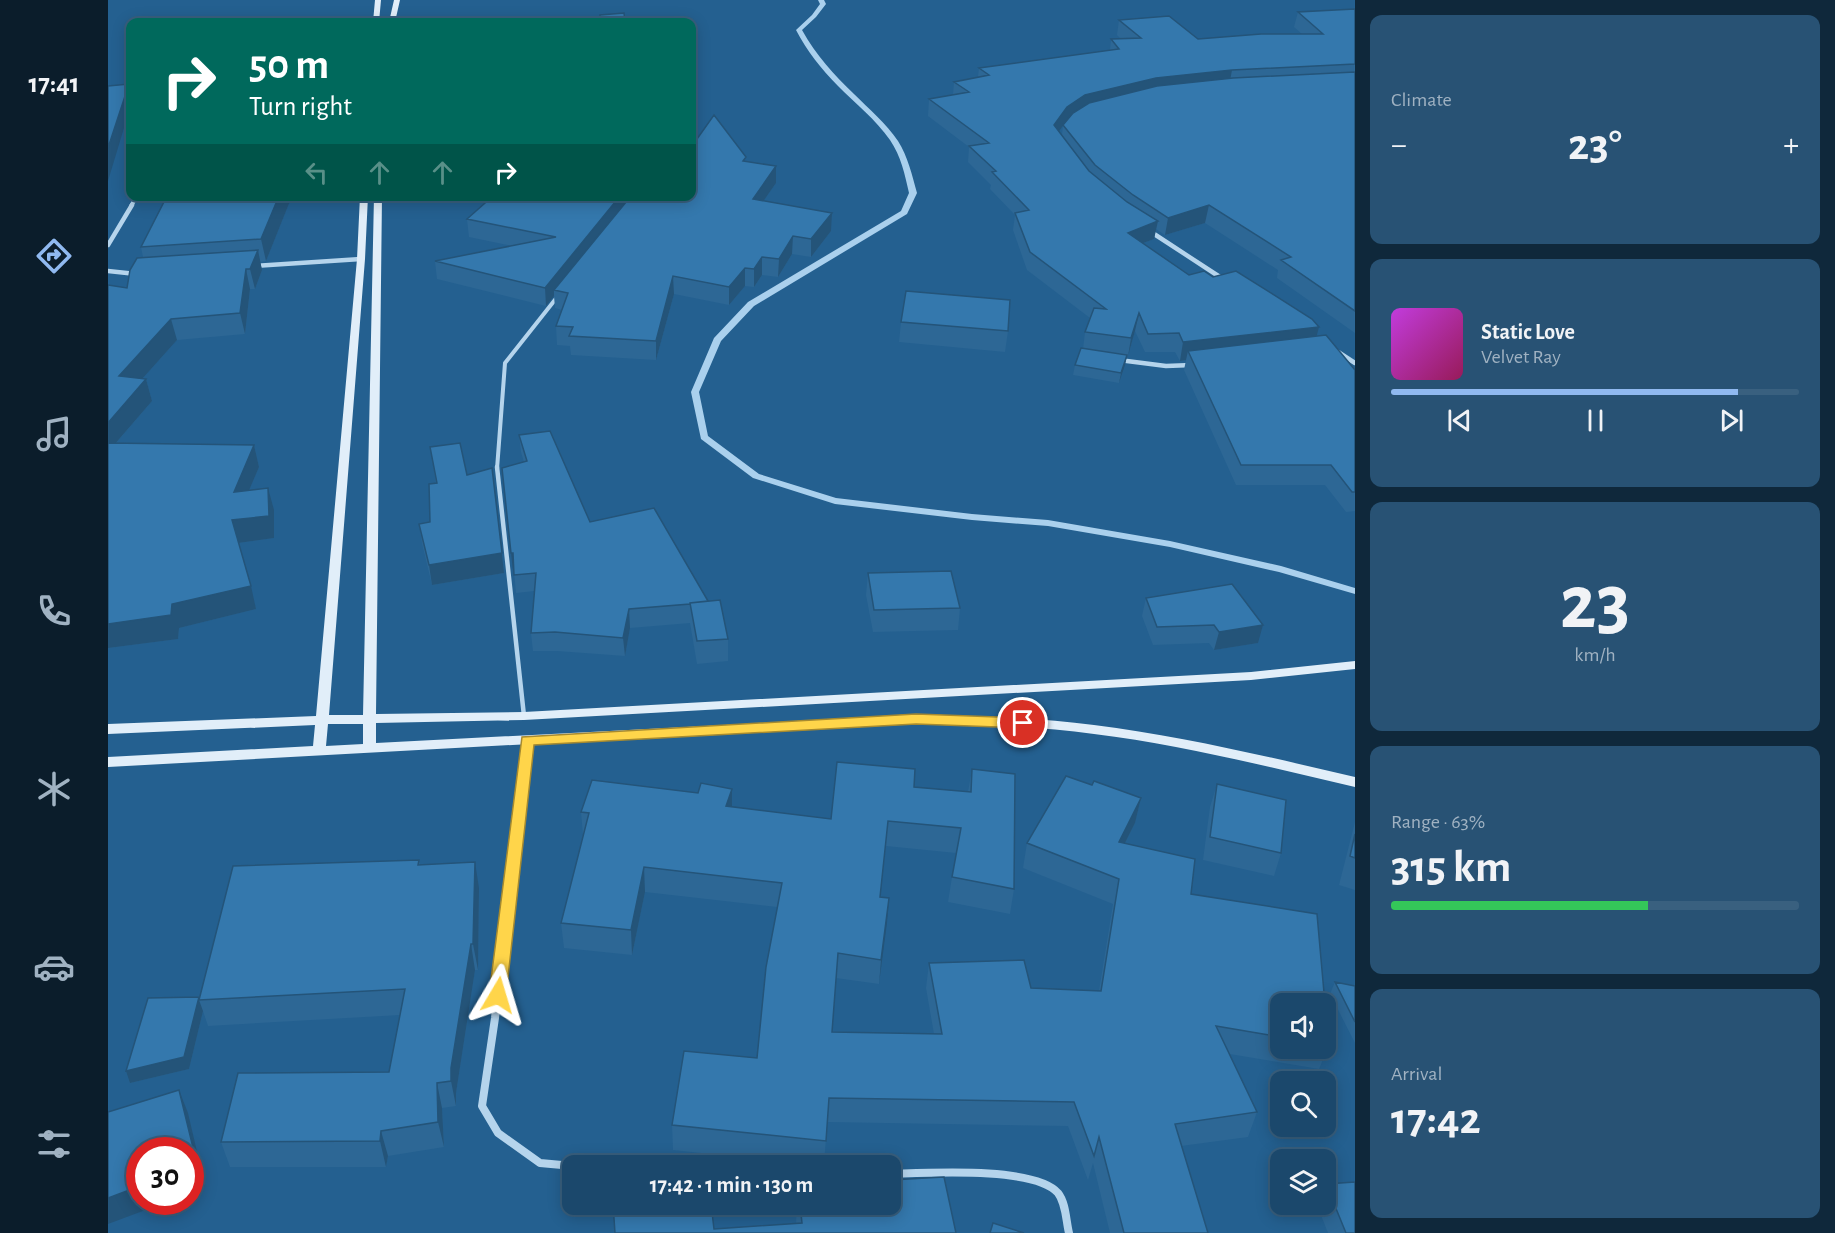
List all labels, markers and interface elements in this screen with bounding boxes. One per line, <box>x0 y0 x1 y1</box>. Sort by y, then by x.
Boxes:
icon: right <box>150 42 228 120</box>
text: 50 m <box>249 44 329 86</box>
text: 17:41 <box>29 70 79 97</box>
text: Climate <box>1391 90 1452 110</box>
text: Turn right <box>249 93 352 120</box>
text: 23° <box>1568 123 1622 168</box>
text: − <box>1391 129 1407 162</box>
text: + <box>1783 129 1799 162</box>
icon: left <box>300 156 333 189</box>
icon: ahead <box>363 156 396 189</box>
icon: ahead <box>426 156 459 189</box>
icon: right <box>489 156 522 189</box>
icon: directions <box>33 235 75 277</box>
text: Static Love <box>1481 321 1575 343</box>
text: Velvet Ray <box>1481 347 1561 367</box>
icon: previous <box>1443 404 1476 437</box>
icon: pause <box>1579 404 1612 437</box>
icon: next <box>1715 404 1748 437</box>
icon: music <box>33 413 75 455</box>
text: 23 <box>1560 565 1630 643</box>
icon: phone <box>33 590 75 632</box>
text: km/h <box>1574 645 1616 665</box>
pin <box>997 697 1048 748</box>
icon: arrive <box>1006 706 1039 739</box>
icon: climate <box>33 768 75 810</box>
text: Range · 63% <box>1391 812 1485 832</box>
text: 315 km <box>1391 845 1511 890</box>
icon: car <box>33 946 75 988</box>
position arrow <box>466 963 530 1027</box>
map controls <box>1270 993 1336 1215</box>
button: sound <box>1270 993 1336 1059</box>
text: Arrival <box>1391 1064 1442 1084</box>
button: search <box>1270 1071 1336 1137</box>
text: 17:42 <box>1391 1097 1481 1142</box>
icon: filters <box>33 1123 75 1165</box>
speed limit sign: 30 <box>126 1137 204 1215</box>
button: layers <box>1270 1149 1336 1215</box>
text: 17:42 · 1 min · 130 m <box>650 1174 813 1196</box>

